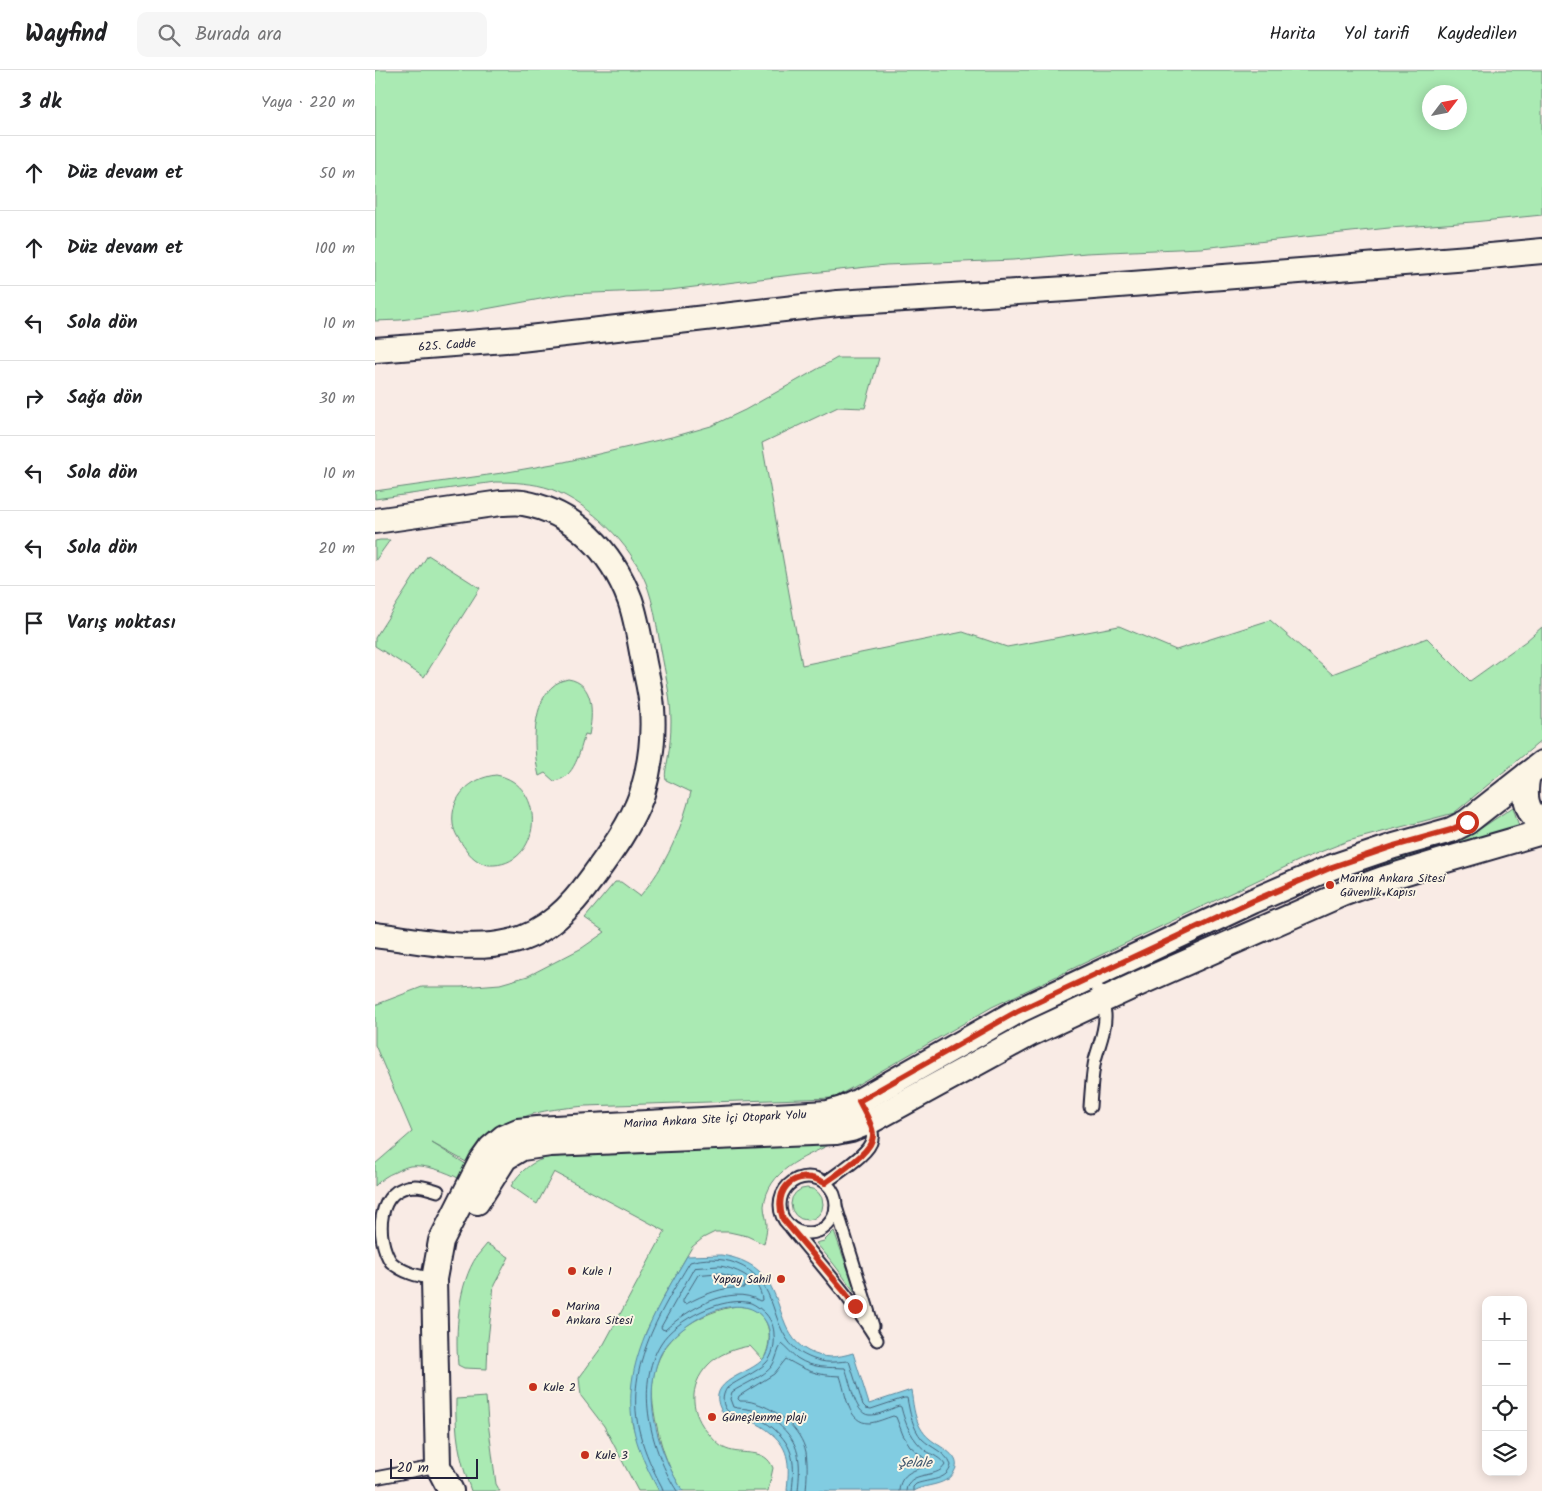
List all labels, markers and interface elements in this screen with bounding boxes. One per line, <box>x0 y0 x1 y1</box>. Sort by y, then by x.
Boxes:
search box <box>137 12 487 57</box>
text: Wayfind <box>25 15 107 54</box>
text: Burada ara <box>195 20 282 50</box>
text: Harita <box>1270 20 1316 49</box>
text: Yol tarifi <box>1344 20 1409 49</box>
text: Kaydedilen <box>1437 20 1517 49</box>
icon: search <box>155 21 183 49</box>
north arrow <box>1422 85 1467 130</box>
text: 3 dk <box>20 86 61 119</box>
text: Yaya · 220 m <box>261 90 355 115</box>
text: Düz devam et <box>67 158 183 188</box>
icon: ahead <box>20 159 48 187</box>
text: 50 m <box>319 161 355 186</box>
text: Düz devam et <box>67 233 183 263</box>
icon: ahead <box>20 234 48 262</box>
text: 100 m <box>315 236 355 261</box>
text: Sola dön <box>67 308 138 338</box>
icon: left <box>20 309 48 337</box>
text: 10 m <box>323 311 355 336</box>
street label: 625. Cadde <box>417 334 477 357</box>
text: Sağa dön <box>67 383 143 413</box>
icon: right <box>20 384 48 412</box>
text: 30 m <box>319 386 355 411</box>
text: Sola dön <box>67 458 138 488</box>
icon: left <box>20 459 48 487</box>
text: 10 m <box>323 461 355 486</box>
text: Sola dön <box>67 533 138 563</box>
icon: left <box>20 534 48 562</box>
text: 20 m <box>319 536 355 561</box>
text: Varış noktası <box>67 608 175 638</box>
icon: arrive <box>20 609 48 637</box>
route start <box>1456 811 1479 834</box>
place label: Marina Ankara Sitesi Güvenlik Kapısı <box>1340 869 1447 902</box>
marker: Marina Ankara Sitesi Güvenlik Kapısı <box>1324 879 1336 891</box>
street label: Marina Ankara Site İçi Otopark Yolu <box>623 1105 807 1134</box>
place label: Kule 1 <box>582 1262 612 1281</box>
marker: Kule 1 <box>566 1265 578 1277</box>
place label: Yapay Sahil <box>712 1270 771 1289</box>
marker: Yapay Sahil <box>775 1273 787 1285</box>
route end <box>844 1295 867 1318</box>
map controls <box>1482 1296 1527 1476</box>
button: + <box>1482 1296 1527 1341</box>
place label: Marina Ankara Sitesi <box>566 1297 634 1330</box>
marker: Marina Ankara Sitesi <box>550 1307 562 1319</box>
button: − <box>1482 1341 1527 1386</box>
place label: Kule 2 <box>543 1378 576 1397</box>
marker: Kule 2 <box>527 1381 539 1393</box>
button: locate <box>1482 1386 1527 1431</box>
place label: Güneşlenme plajı <box>722 1408 807 1427</box>
marker: Güneşlenme plajı <box>706 1411 718 1423</box>
button: layers <box>1482 1431 1527 1476</box>
place label: Kule 3 <box>595 1446 628 1465</box>
marker: Kule 3 <box>579 1449 591 1461</box>
water label: Şelale <box>898 1452 933 1474</box>
scale bar <box>390 1456 477 1479</box>
text: 20 m <box>397 1457 429 1479</box>

